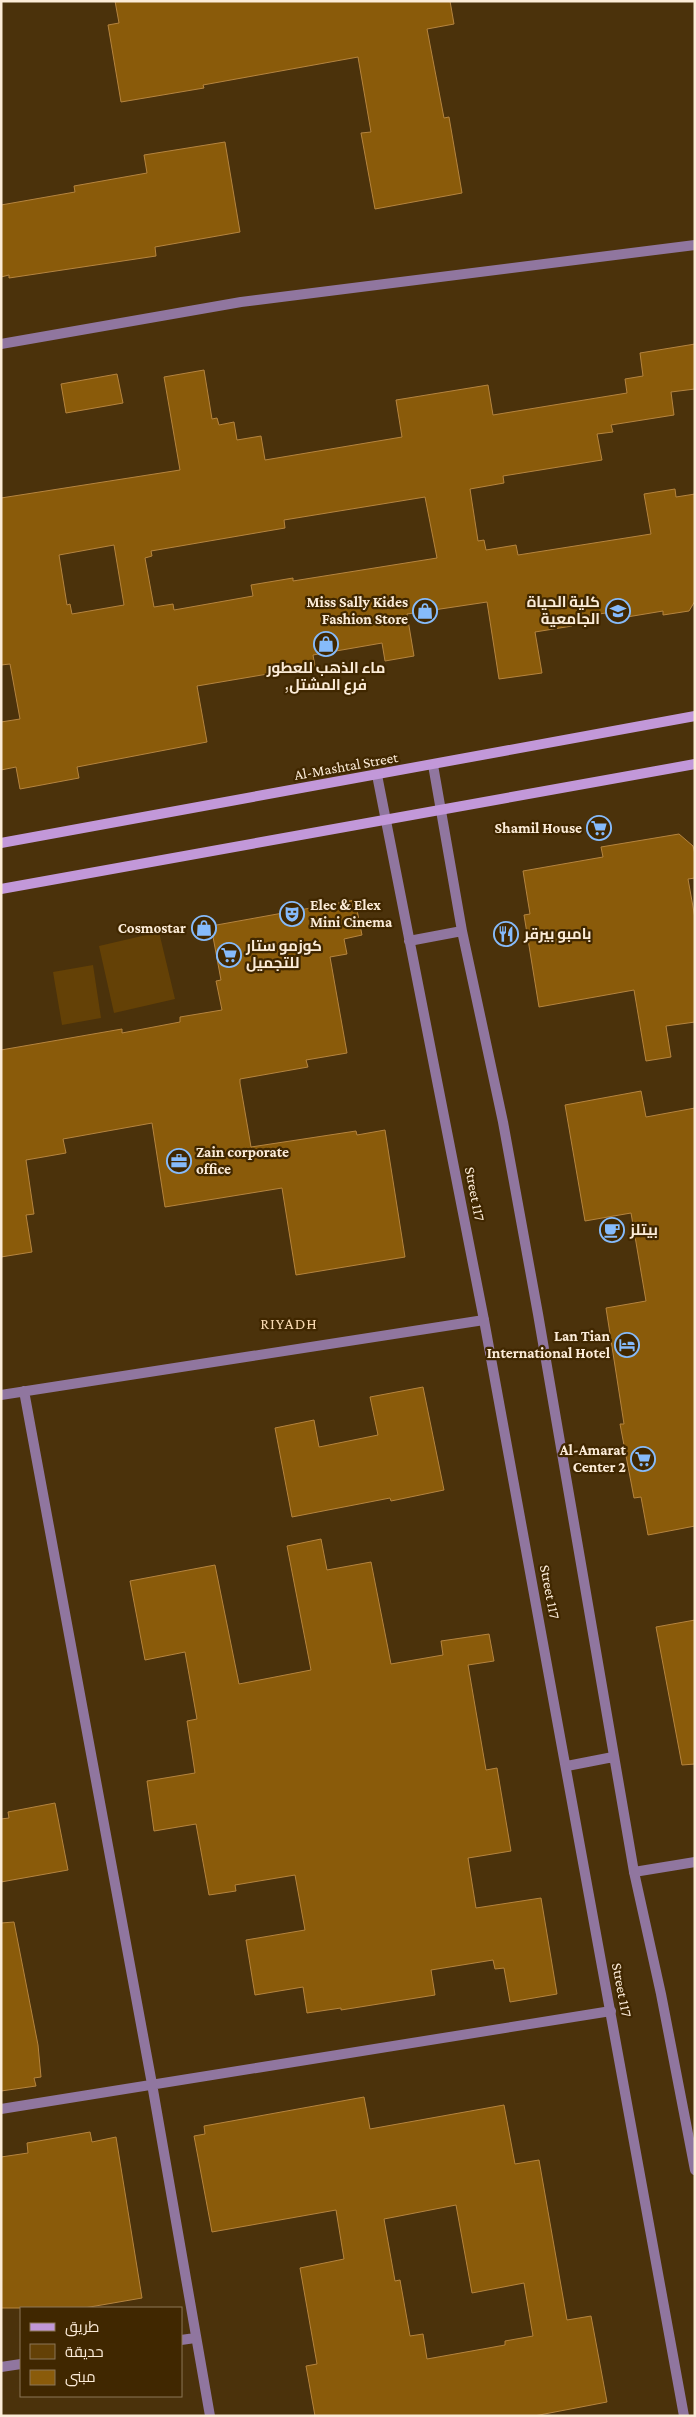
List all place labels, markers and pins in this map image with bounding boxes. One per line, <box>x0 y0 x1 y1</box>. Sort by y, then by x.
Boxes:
place label: Miss Sally Kides Fashion Store <box>307 594 408 627</box>
place label: كلية الحياة الجامعية <box>527 594 600 627</box>
shop icon: Miss Sally Kides Fashion Store <box>412 598 438 624</box>
school or university icon: كلية الحياة الجامعية <box>605 598 631 624</box>
shop icon: ماء الذهب للعطور ,فرع المشتل <box>313 631 339 657</box>
place label: ماء الذهب للعطور ,فرع المشتل <box>266 660 385 695</box>
supermarket icon: Shamil House <box>586 815 612 841</box>
place label: Shamil House <box>495 820 582 836</box>
place label: Elec & Elex Mini Cinema <box>310 897 393 930</box>
theatre icon: Elec & Elex Mini Cinema <box>279 901 305 927</box>
shop icon: Cosmostar <box>191 915 217 941</box>
place label: Cosmostar <box>118 920 186 936</box>
restaurant icon: بامبو بيرقر <box>493 921 519 947</box>
place label: بامبو بيرقر <box>523 926 591 943</box>
place label: كوزمو ستار للتجميل <box>245 938 322 972</box>
supermarket icon: كوزمو ستار للتجميل <box>216 942 242 968</box>
place label: Zain corporate office <box>196 1144 289 1177</box>
office icon: Zain corporate office <box>166 1148 192 1174</box>
cafe icon: بيتلز <box>599 1217 625 1243</box>
place label: بيتلز <box>629 1222 658 1239</box>
place label: Lan Tian International Hotel <box>487 1328 611 1361</box>
hotel icon: Lan Tian International Hotel <box>614 1332 640 1358</box>
place label: Al-Amarat Center 2 <box>559 1442 627 1475</box>
supermarket icon: Al-Amarat Center 2 <box>630 1446 656 1472</box>

